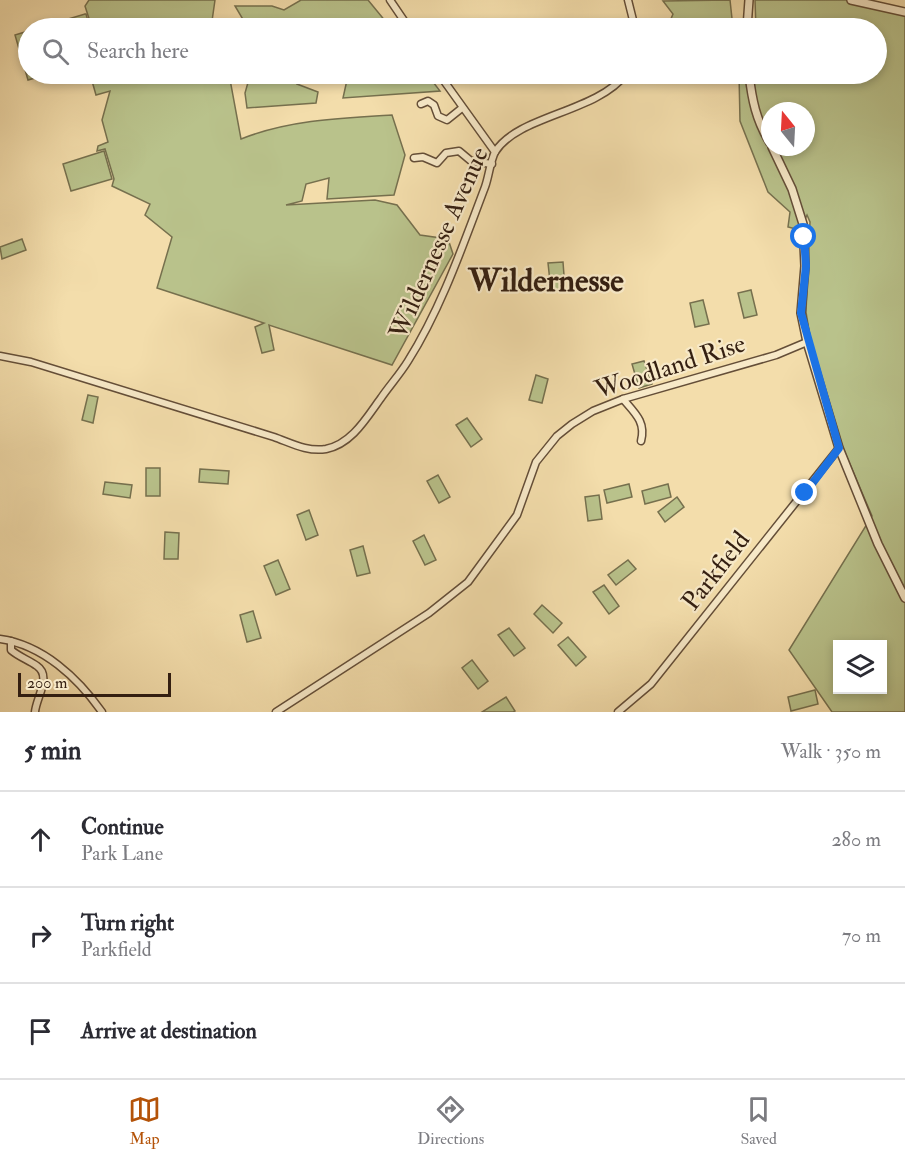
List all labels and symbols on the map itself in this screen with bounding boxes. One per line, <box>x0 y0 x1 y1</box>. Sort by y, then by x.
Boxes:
north arrow <box>761 102 815 156</box>
street label: Wildernesse Avenue <box>382 142 496 345</box>
route start <box>790 223 816 249</box>
district label: Wildernesse <box>467 261 624 301</box>
street label: Woodland Rise <box>590 328 749 407</box>
route end <box>791 479 817 505</box>
street label: Parkfield <box>675 525 757 617</box>
scale bar <box>18 670 171 698</box>

